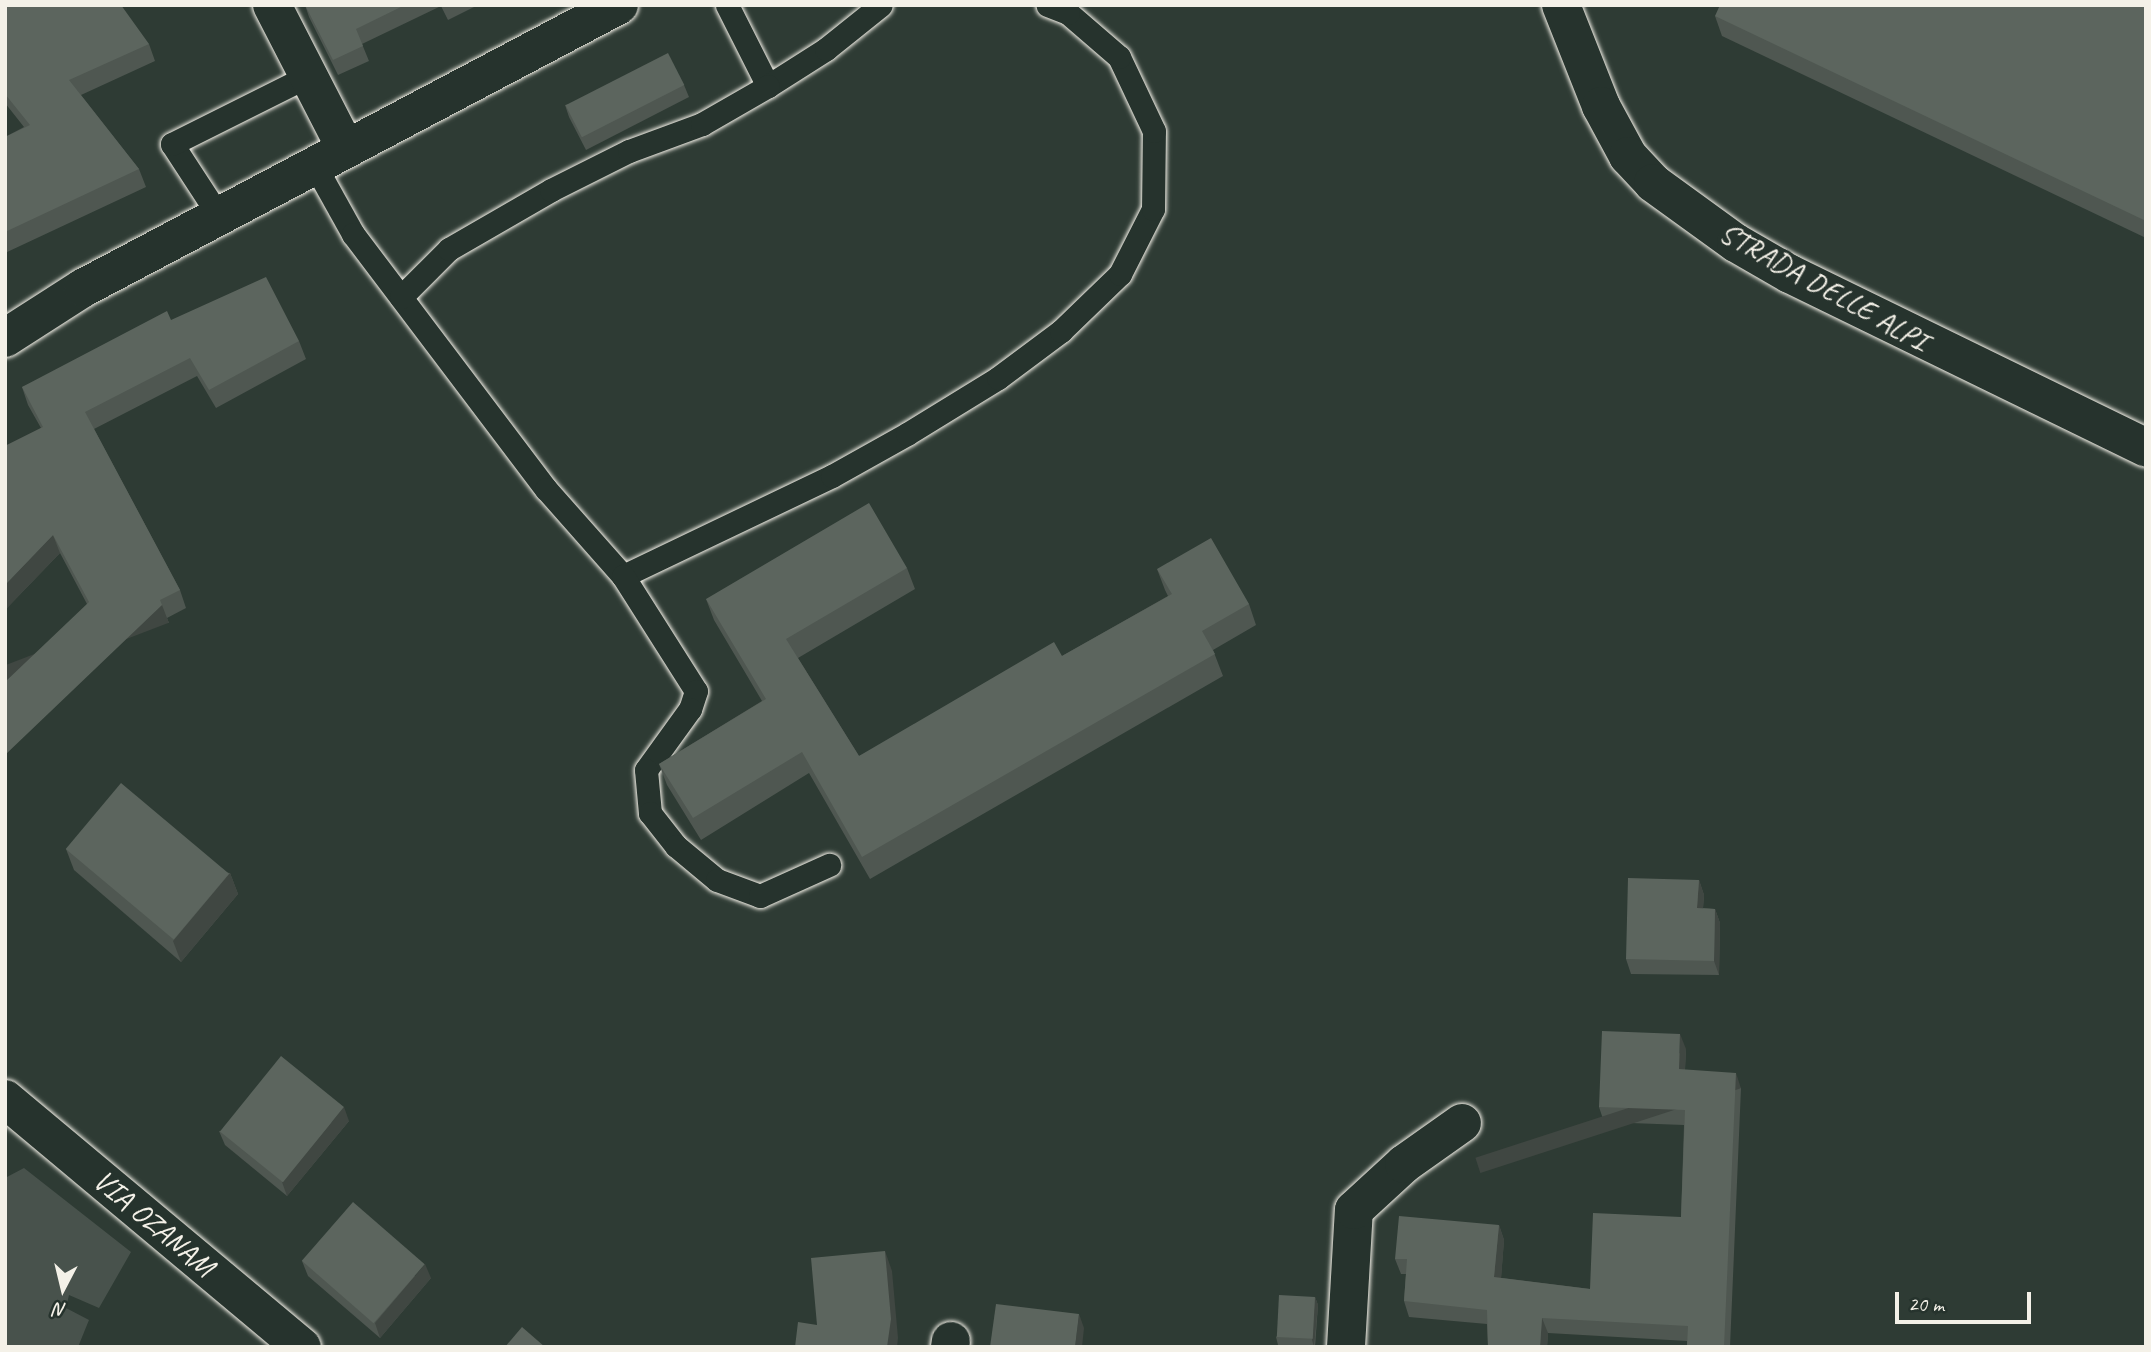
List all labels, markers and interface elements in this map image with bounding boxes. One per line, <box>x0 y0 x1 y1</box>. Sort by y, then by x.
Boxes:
street label: STRADA DELLE ALPI <box>1714 214 1934 358</box>
street label: VIA OZANAM <box>86 1162 222 1284</box>
north arrow <box>28 1254 98 1324</box>
scale bar <box>1899 1278 2036 1322</box>
text: 20 m <box>1908 1291 1944 1317</box>
text: N <box>53 1297 68 1322</box>

